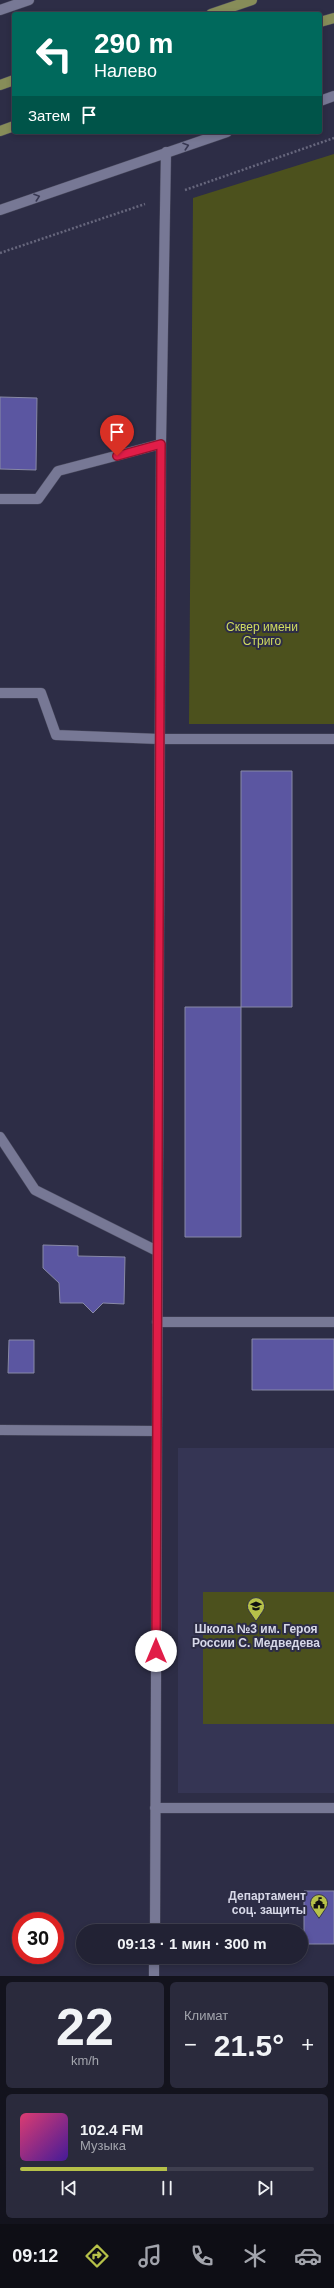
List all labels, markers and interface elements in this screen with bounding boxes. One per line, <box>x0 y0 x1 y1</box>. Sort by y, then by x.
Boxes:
icon: left <box>28 28 80 80</box>
text: 290 m <box>94 28 173 59</box>
text: Налево <box>94 61 157 81</box>
icon: arrive <box>78 104 100 126</box>
text: Затем <box>28 107 70 124</box>
one-way arrow <box>183 142 190 150</box>
one-way arrow <box>33 193 40 202</box>
pin <box>100 415 134 456</box>
icon: arrive <box>106 421 128 443</box>
park label: Сквер имени Стриго <box>226 620 298 648</box>
school or university icon: Школа №3 им. Героя России С. Медведева <box>246 1596 266 1621</box>
place label: Школа №3 им. Героя России С. Медведева <box>192 1622 320 1650</box>
position arrow <box>135 1630 177 1672</box>
place label: Департамент соц. защиты <box>228 1889 306 1917</box>
public building icon: Департамент соц. защиты <box>309 1893 329 1918</box>
speed limit sign: 30 <box>12 1912 64 1964</box>
text: 09:13 · 1 мин · 300 m <box>117 1935 267 1952</box>
text: 22 <box>56 1998 114 2056</box>
text: Климат <box>184 2008 228 2023</box>
text: 21.5° <box>214 2029 284 2062</box>
text: − <box>184 2032 197 2057</box>
text: + <box>301 2032 314 2057</box>
text: km/h <box>71 2053 99 2068</box>
text: 102.4 FM <box>80 2121 143 2138</box>
text: Музыка <box>80 2138 126 2153</box>
icon: previous <box>58 2177 80 2199</box>
icon: pause <box>156 2177 178 2199</box>
icon: next <box>254 2177 276 2199</box>
icon: directions <box>83 2242 111 2270</box>
icon: music <box>136 2242 164 2270</box>
icon: phone <box>188 2242 216 2270</box>
icon: climate <box>241 2242 269 2270</box>
icon: car <box>294 2242 322 2270</box>
text: 09:12 <box>12 2246 58 2266</box>

